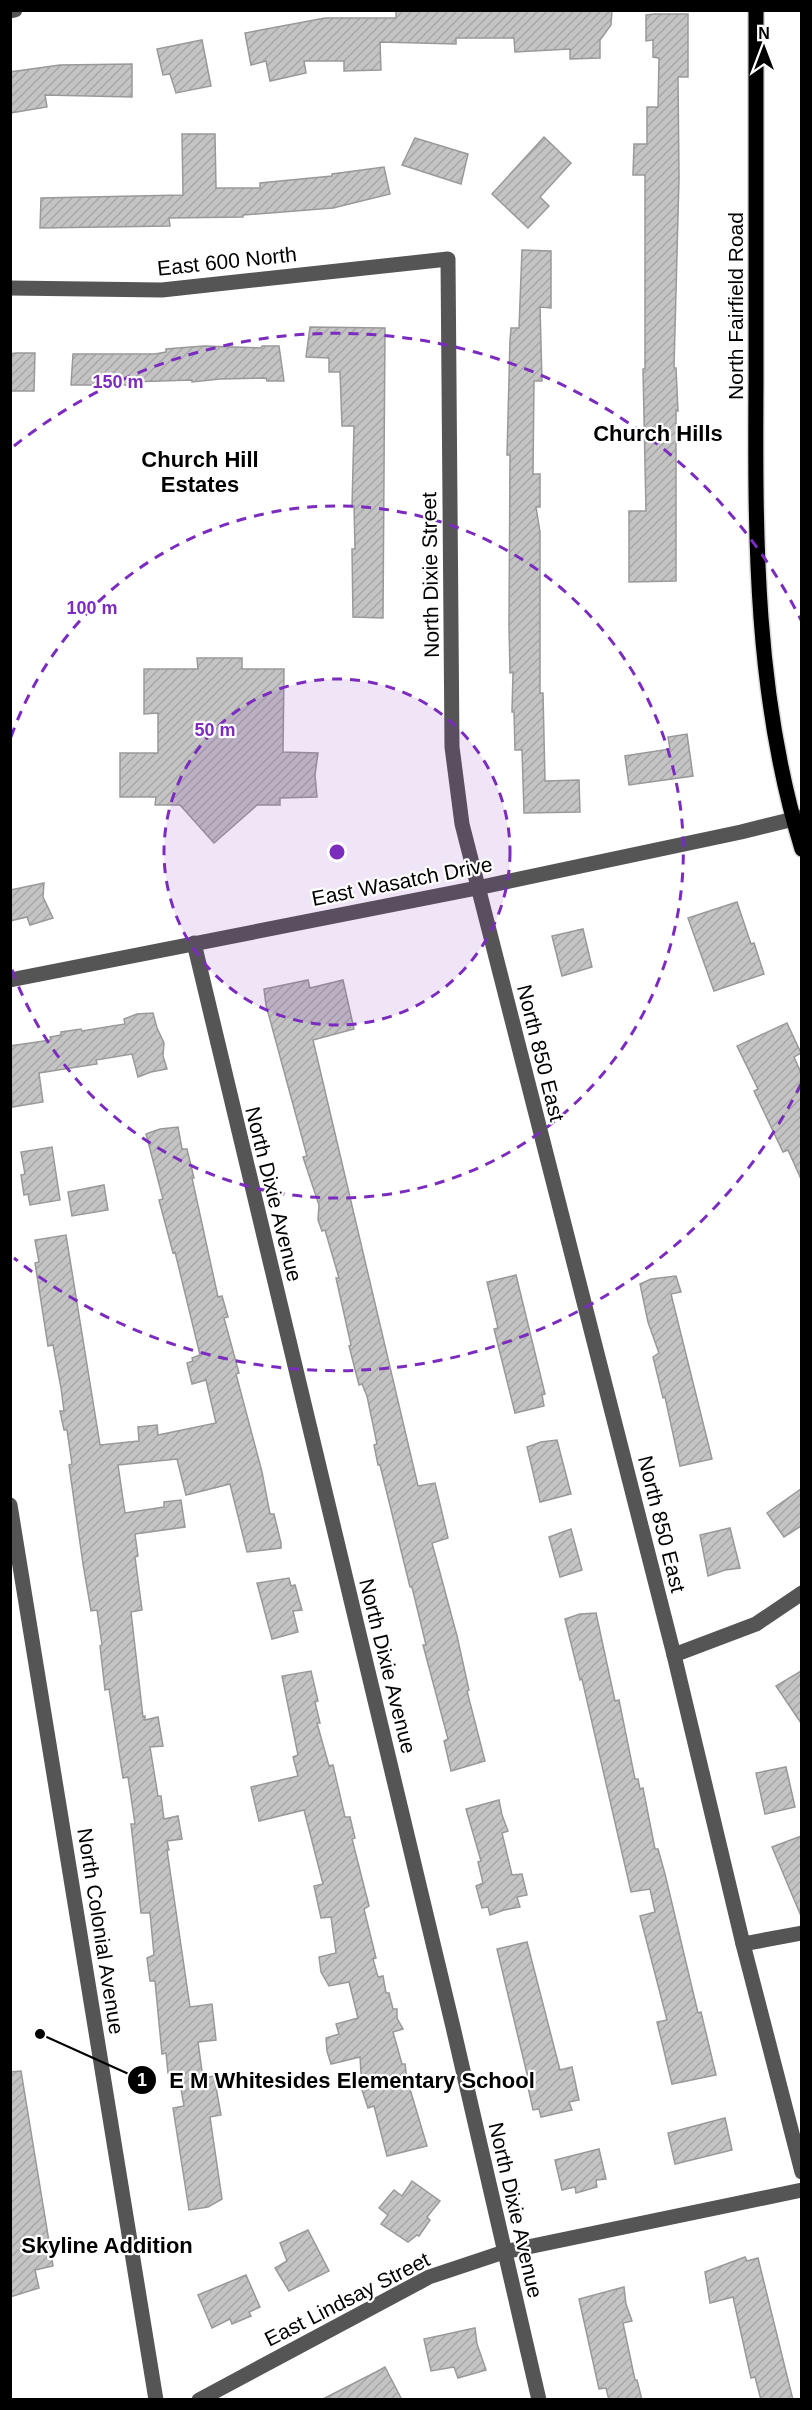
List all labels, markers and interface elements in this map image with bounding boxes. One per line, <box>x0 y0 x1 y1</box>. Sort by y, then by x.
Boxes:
north arrow <box>734 18 794 78</box>
text: N <box>758 25 770 42</box>
street label: North Fairfield Road <box>724 212 747 400</box>
street label: East 600 North <box>156 242 298 280</box>
text: 150 m <box>92 372 144 392</box>
district label: Church Hills <box>593 421 723 446</box>
district label: Church Hill Estates <box>141 447 259 497</box>
street label: North Dixie Street <box>417 492 443 658</box>
text: 100 m <box>66 598 118 618</box>
text: 50 m <box>194 720 236 740</box>
centre of rings <box>327 842 347 862</box>
street label: East Wasatch Drive <box>310 852 494 910</box>
street label: North 850 East <box>513 982 569 1124</box>
street label: North Dixie Avenue <box>241 1104 307 1284</box>
street label: North 850 East <box>634 1453 690 1595</box>
street label: North Dixie Avenue <box>355 1576 421 1756</box>
street label: North Colonial Avenue <box>73 1826 129 2036</box>
callout: E M Whitesides Elementary School <box>127 2060 547 2100</box>
text: E M Whitesides Elementary School <box>169 2068 535 2093</box>
text: 1 <box>137 2070 147 2090</box>
street label: North Dixie Avenue <box>485 2120 547 2300</box>
district label: Skyline Addition <box>21 2233 193 2258</box>
street label: East Lindsay Street <box>261 2247 433 2351</box>

